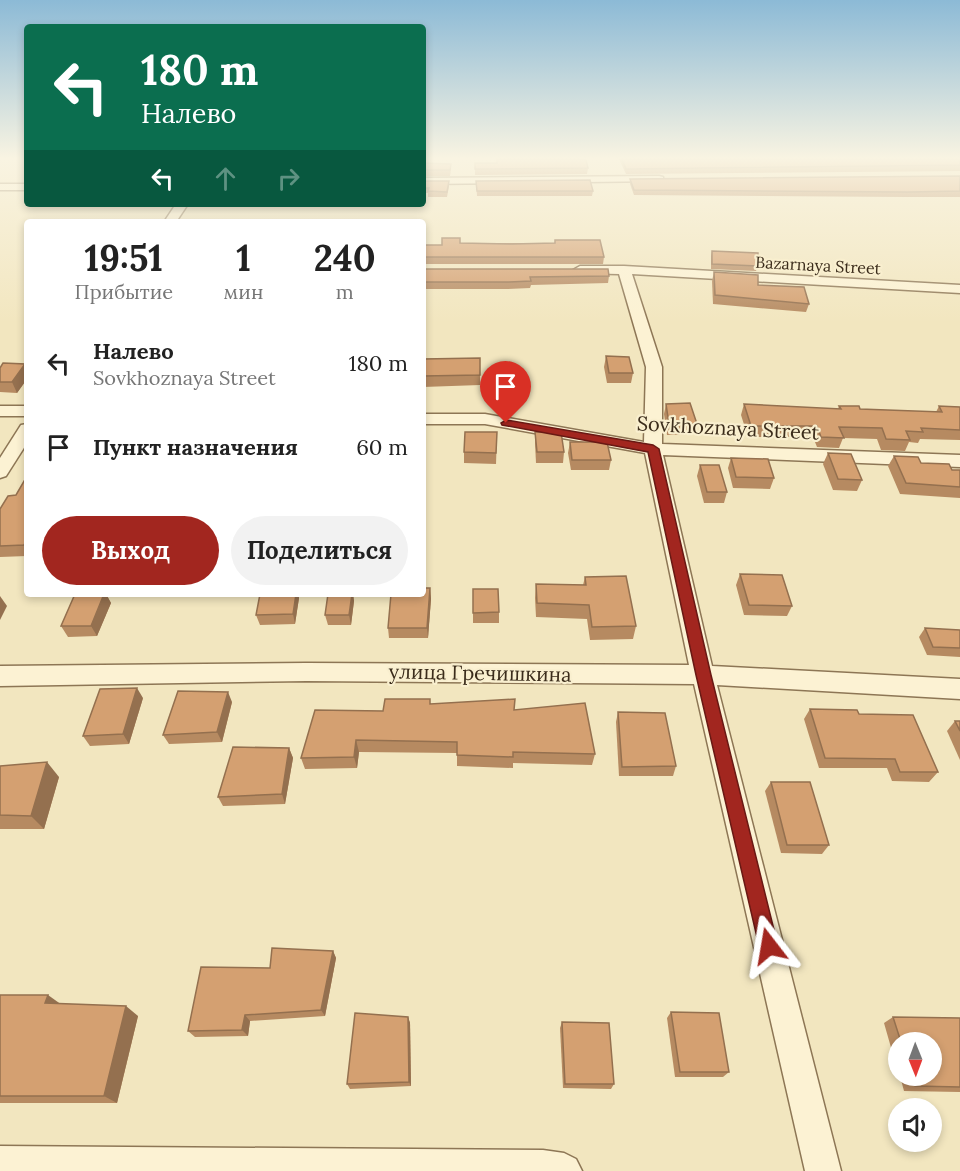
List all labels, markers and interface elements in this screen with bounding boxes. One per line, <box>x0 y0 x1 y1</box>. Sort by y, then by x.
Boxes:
text: 180 m <box>141 43 258 97</box>
icon: left <box>42 48 120 126</box>
text: Налево <box>141 96 236 130</box>
icon: left <box>146 162 179 195</box>
icon: ahead <box>209 162 242 195</box>
icon: right <box>272 162 305 195</box>
text: 19:51 <box>85 235 163 281</box>
text: 1 <box>236 235 251 281</box>
text: 240 <box>314 235 376 281</box>
street label: Bazarnaya Street <box>755 252 882 278</box>
text: Прибытие <box>74 279 173 304</box>
text: мин <box>224 279 263 304</box>
text: m <box>336 279 354 304</box>
text: Налево <box>93 337 174 365</box>
icon: left <box>42 347 75 380</box>
text: 180 m <box>349 349 408 377</box>
pin <box>480 361 531 423</box>
text: Sovkhoznaya Street <box>93 365 276 390</box>
icon: arrive <box>489 370 522 403</box>
street label: Sovkhoznaya Street <box>636 410 820 445</box>
icon: arrive <box>42 431 75 464</box>
text: Пункт назначения <box>93 433 298 461</box>
text: 60 m <box>356 433 408 461</box>
button: Выход <box>42 516 219 585</box>
button: Поделиться <box>231 516 408 585</box>
street label: улица Гречишкина <box>388 658 572 687</box>
position arrow <box>737 914 801 978</box>
north arrow <box>888 1032 942 1086</box>
map controls <box>888 1032 942 1152</box>
button: sound <box>888 1098 942 1152</box>

